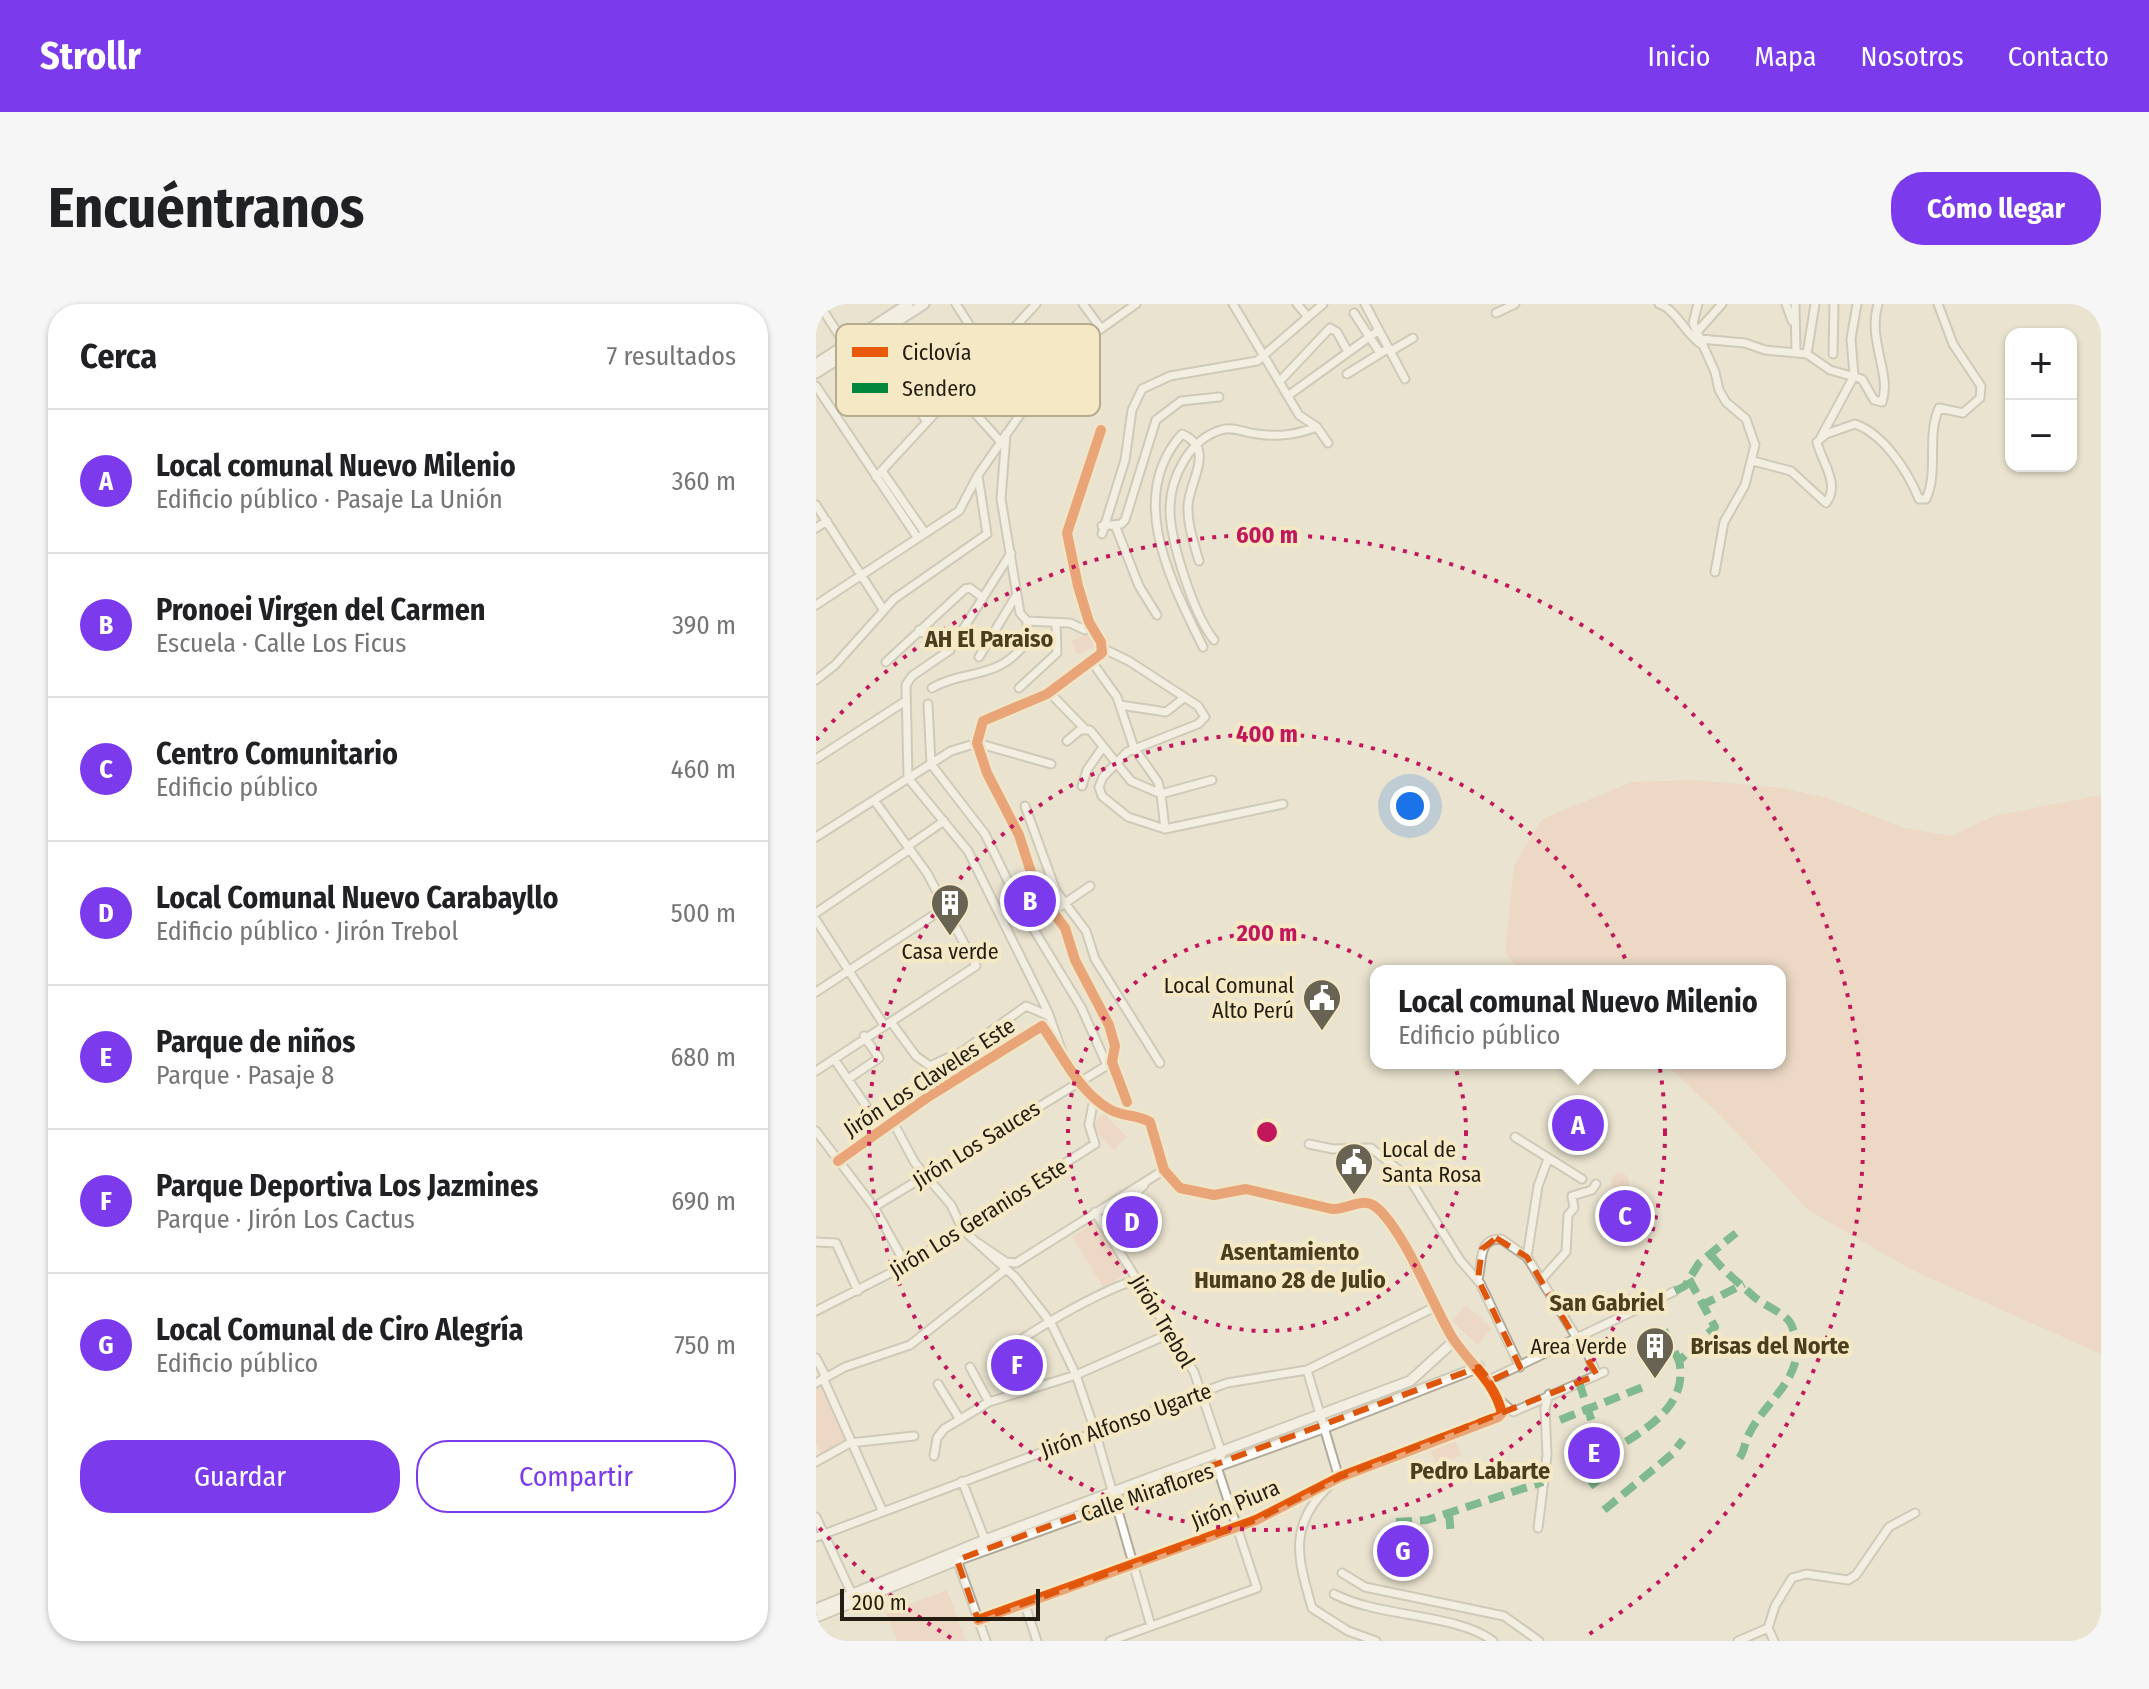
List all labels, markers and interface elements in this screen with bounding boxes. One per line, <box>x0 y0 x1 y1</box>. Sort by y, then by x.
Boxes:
text: Strollr <box>40 33 141 79</box>
text: Inicio <box>1648 40 1710 73</box>
text: Mapa <box>1754 40 1816 73</box>
text: Nosotros <box>1860 40 1964 73</box>
text: Contacto <box>2008 40 2109 73</box>
button: Cómo llegar <box>1891 172 2101 245</box>
text: Encuéntranos <box>48 175 364 242</box>
legend <box>836 324 1100 416</box>
map controls <box>2005 328 2077 472</box>
button: + <box>2005 328 2077 400</box>
text: Cerca <box>80 336 157 377</box>
text: Ciclovía <box>902 339 971 366</box>
text: 7 resultados <box>607 341 736 372</box>
text: Sendero <box>902 375 977 402</box>
button: − <box>2005 400 2077 472</box>
text: Local comunal Nuevo Milenio <box>156 448 516 484</box>
text: A <box>99 466 113 497</box>
text: 360 m <box>672 466 736 497</box>
text: Edificio público · Pasaje La Unión <box>156 484 503 515</box>
text: 600 m <box>1236 521 1298 549</box>
text: Pronoei Virgen del Carmen <box>156 592 486 628</box>
text: B <box>99 610 113 641</box>
text: 390 m <box>672 610 736 641</box>
district label: AH El Paraiso <box>924 625 1053 653</box>
text: Escuela · Calle Los Ficus <box>156 628 406 659</box>
text: 400 m <box>1236 720 1298 748</box>
text: Centro Comunitario <box>156 736 398 772</box>
text: C <box>99 754 113 785</box>
text: 460 m <box>671 754 736 785</box>
text: Edificio público <box>156 772 318 803</box>
your location <box>1390 786 1430 826</box>
pin: B <box>1004 871 1056 931</box>
text: Local Comunal Nuevo Carabayllo <box>156 880 559 916</box>
building icon: Casa verde <box>929 882 971 937</box>
text: D <box>98 898 114 929</box>
text: 500 m <box>671 898 736 929</box>
text: Edificio público · Jirón Trebol <box>156 916 458 947</box>
text: 200 m <box>1236 919 1297 947</box>
place label: Casa verde <box>901 938 999 965</box>
popup <box>1370 965 1786 1069</box>
place label: Local Comunal Alto Perú <box>1164 972 1294 1024</box>
public building icon: Local Comunal Alto Perú <box>1301 977 1343 1032</box>
text: Local comunal Nuevo Milenio <box>1398 984 1758 1020</box>
street label: Jirón Los Claveles Este <box>839 1012 1020 1143</box>
text: Edificio público <box>1398 1020 1560 1051</box>
text: Parque de niños <box>156 1024 356 1060</box>
text: E <box>100 1042 112 1073</box>
text: 680 m <box>670 1042 736 1073</box>
text: Parque · Pasaje 8 <box>156 1060 334 1091</box>
street label: Jirón Los Sauces <box>908 1095 1045 1194</box>
pin: A <box>1552 1095 1604 1155</box>
centre of rings <box>1253 1118 1281 1146</box>
place label: Local de Santa Rosa <box>1382 1136 1482 1188</box>
public building icon: Local de Santa Rosa <box>1333 1141 1375 1196</box>
street label: Jirón Los Geranios Este <box>885 1153 1072 1284</box>
text: Parque Deportiva Los Jazmines <box>156 1168 538 1204</box>
text: F <box>100 1186 112 1217</box>
text: 690 m <box>671 1186 736 1217</box>
pin: C <box>1599 1186 1651 1246</box>
pin: D <box>1106 1192 1158 1252</box>
text: Parque · Jirón Los Cactus <box>156 1204 415 1235</box>
district label: Asentamiento Humano 28 de Julio <box>1194 1238 1386 1294</box>
street label: Jirón Trebol <box>1124 1270 1201 1373</box>
district label: San Gabriel <box>1550 1289 1665 1317</box>
text: Local Comunal de Ciro Alegría <box>156 1312 523 1348</box>
building icon: Area Verde <box>1634 1325 1676 1380</box>
text: G <box>98 1330 114 1361</box>
text: 750 m <box>674 1330 736 1361</box>
district label: Brisas del Norte <box>1690 1332 1850 1360</box>
place label: Area Verde <box>1531 1333 1627 1360</box>
pin: F <box>991 1335 1043 1395</box>
text: Edificio público <box>156 1348 318 1379</box>
street label: Jirón Alfonso Ugarte <box>1037 1377 1215 1464</box>
pin: E <box>1568 1423 1620 1483</box>
button: Guardar <box>80 1440 400 1513</box>
button: Compartir <box>416 1440 736 1513</box>
street label: Calle Miraflores <box>1077 1457 1217 1528</box>
district label: Pedro Labarte <box>1410 1457 1550 1485</box>
street label: Jirón Piura <box>1187 1474 1283 1535</box>
pin: G <box>1377 1521 1429 1581</box>
scale bar <box>840 1585 1040 1621</box>
text: 200 m <box>852 1589 907 1616</box>

